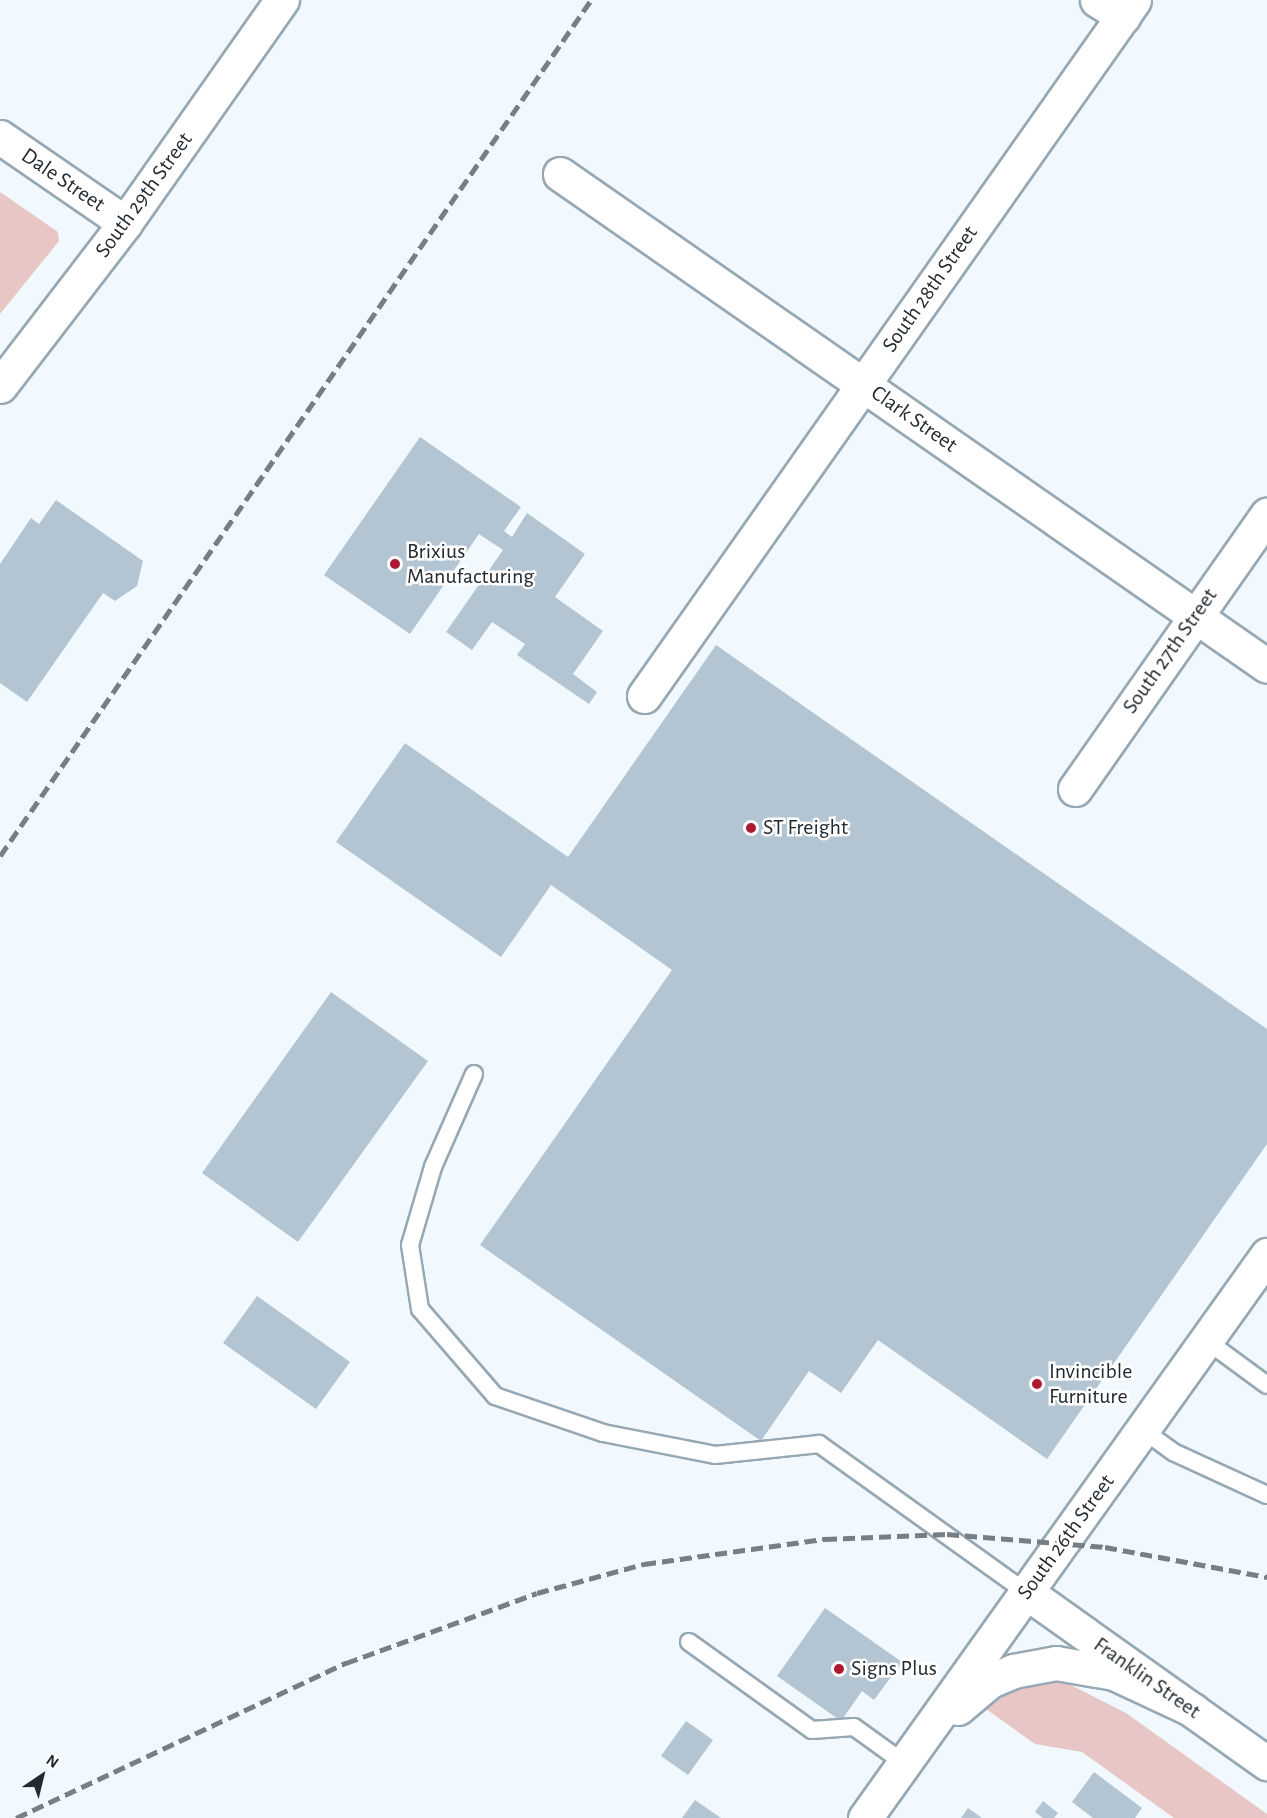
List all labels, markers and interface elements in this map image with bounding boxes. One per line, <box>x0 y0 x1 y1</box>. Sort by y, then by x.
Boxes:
street label: South 29th Street <box>90 127 198 263</box>
street label: Dale Street <box>16 142 110 218</box>
street label: South 28th Street <box>877 221 983 357</box>
street label: Clark Street <box>866 380 962 458</box>
place label: Brixius Manufacturing <box>407 538 534 590</box>
marker: Brixius Manufacturing <box>388 557 402 571</box>
street label: South 27th Street <box>1117 583 1223 719</box>
place label: ST Freight <box>763 815 848 841</box>
marker: ST Freight <box>744 821 758 835</box>
place label: Invincible Furniture <box>1049 1358 1132 1410</box>
marker: Invincible Furniture <box>1030 1377 1044 1391</box>
street label: South 26th Street <box>1012 1469 1120 1605</box>
street label: Franklin Street <box>1088 1631 1206 1725</box>
place label: Signs Plus <box>851 1656 937 1682</box>
marker: Signs Plus <box>832 1662 846 1676</box>
north arrow <box>12 1746 72 1806</box>
text: N <box>43 1752 61 1771</box>

